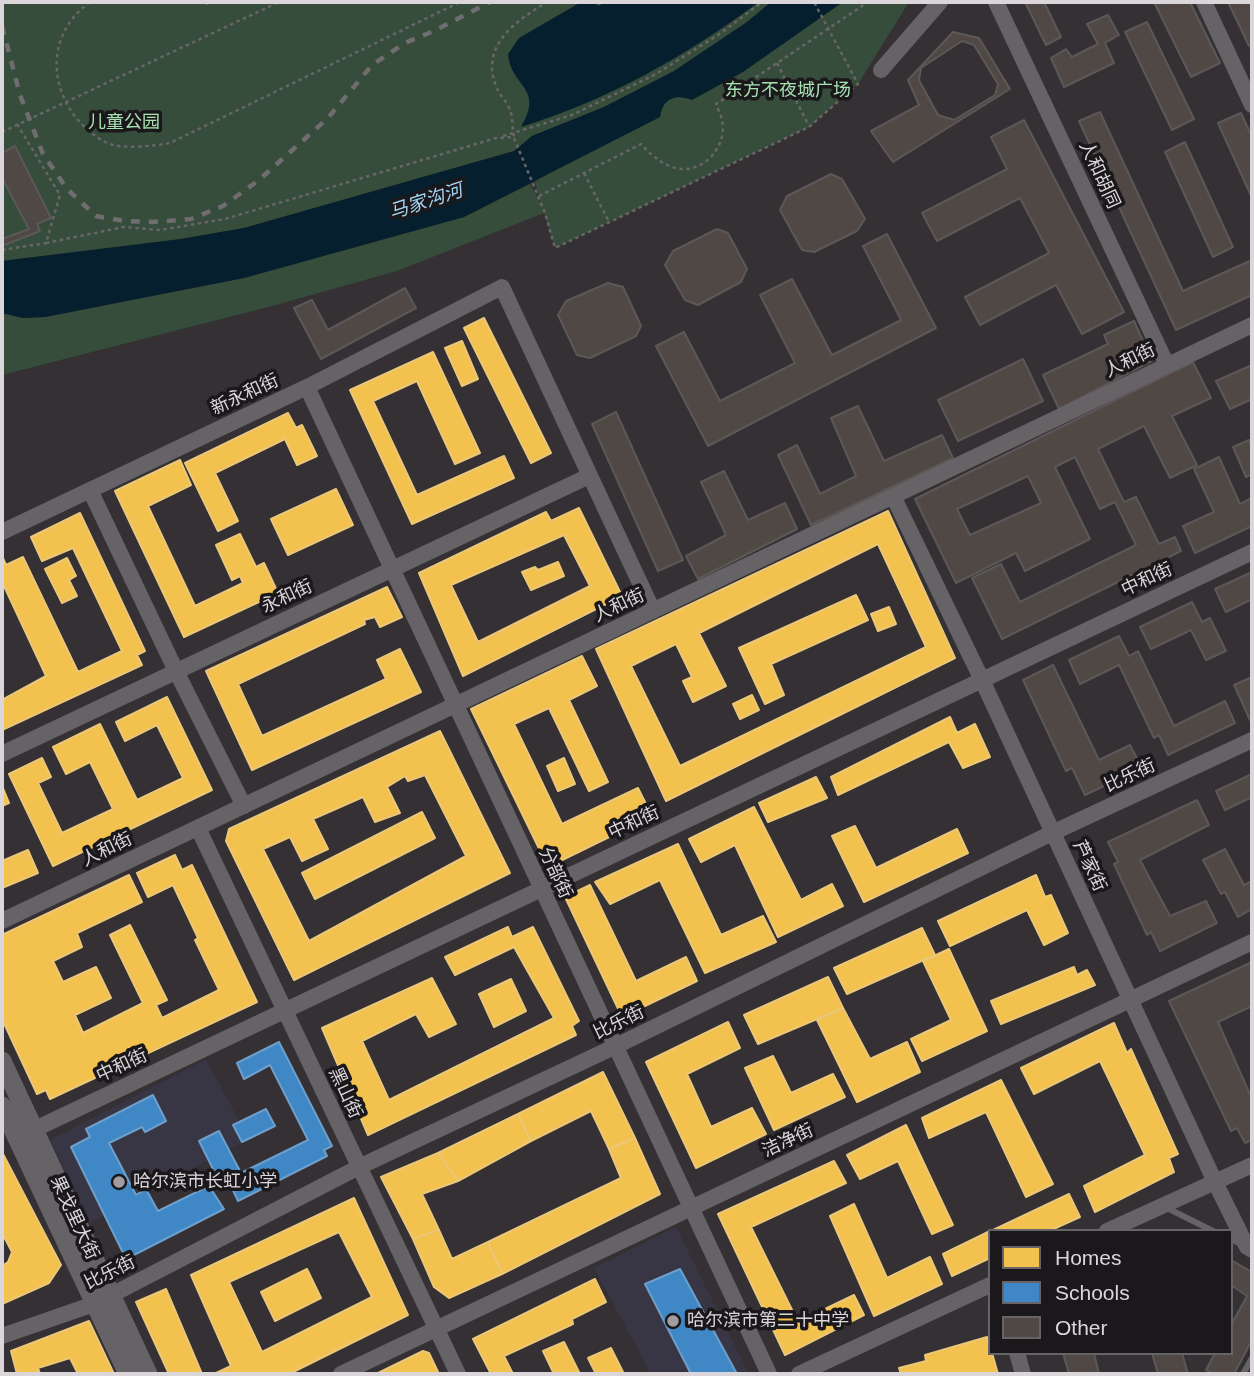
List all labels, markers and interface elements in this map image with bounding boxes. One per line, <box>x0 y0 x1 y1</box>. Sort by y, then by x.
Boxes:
park label: 东方不夜城广场 <box>725 80 851 102</box>
park label: 儿童公园 <box>88 112 160 134</box>
street label: 人和胡同 <box>1074 138 1124 212</box>
water label: 马家沟河 <box>386 179 466 225</box>
street label: 人和街 <box>1101 339 1159 383</box>
street label: 新永和街 <box>208 370 282 420</box>
street label: 中和街 <box>1118 559 1176 601</box>
street label: 永和街 <box>258 576 316 618</box>
street label: 人和街 <box>590 585 648 627</box>
street label: 比乐街 <box>1101 755 1159 797</box>
street label: 中和街 <box>605 802 663 844</box>
street label: 人和街 <box>78 828 136 872</box>
street label: 芦家街 <box>1068 837 1110 895</box>
street label: 分部街 <box>534 844 576 902</box>
street label: 比乐街 <box>590 1001 648 1045</box>
street label: 中和街 <box>93 1045 151 1087</box>
street label: 黑山街 <box>324 1064 366 1122</box>
street label: 洁净街 <box>759 1120 817 1162</box>
place label: 哈尔滨市长虹小学 <box>133 1171 277 1193</box>
street label: 果戈里大街 <box>45 1173 103 1263</box>
marker: 哈尔滨市长虹小学 <box>111 1174 127 1190</box>
legend <box>988 1229 1233 1355</box>
text: Homes <box>1055 1246 1122 1269</box>
street label: 比乐街 <box>81 1251 139 1295</box>
text: Schools <box>1055 1281 1130 1304</box>
place label: 哈尔滨市第二十中学 <box>687 1310 849 1332</box>
marker: 哈尔滨市第二十中学 <box>665 1313 681 1329</box>
text: Other <box>1055 1316 1108 1339</box>

